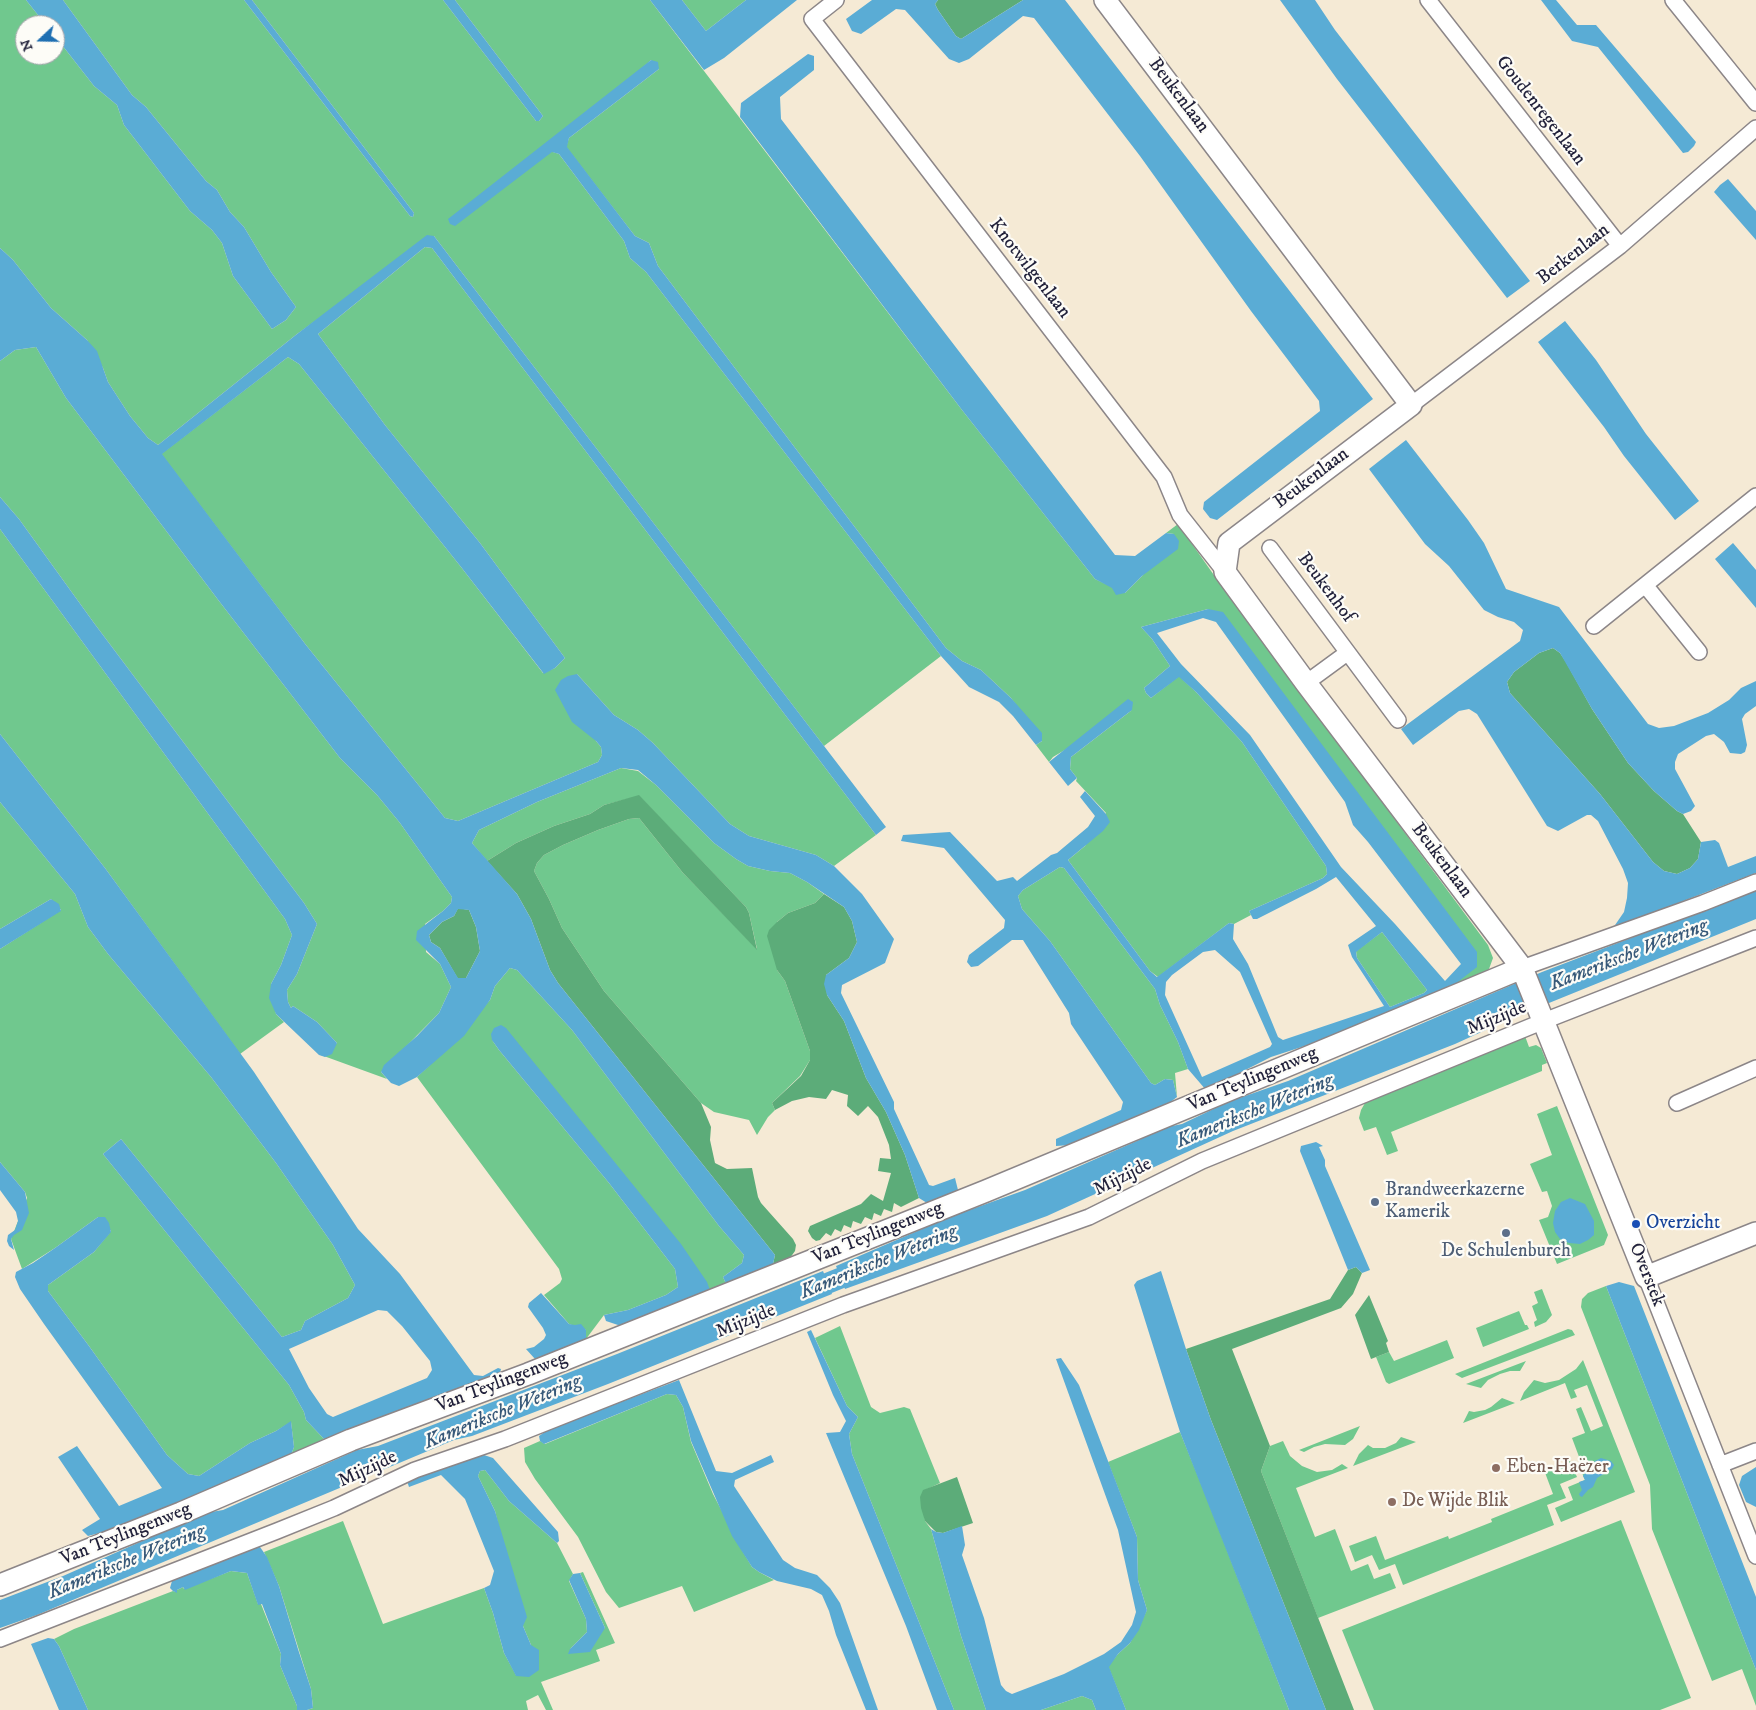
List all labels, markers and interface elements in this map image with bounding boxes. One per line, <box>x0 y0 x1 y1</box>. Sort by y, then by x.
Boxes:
north arrow <box>15 15 65 65</box>
text: N <box>16 36 37 54</box>
street label: Goudenregenlaan <box>1490 52 1590 170</box>
street label: Beukenlaan <box>1142 54 1214 138</box>
street label: Knotwilgenlaan <box>983 215 1075 323</box>
street label: Berkenlaan <box>1533 220 1615 290</box>
street label: Beukenlaan <box>1270 443 1354 515</box>
street label: Beukenhof <box>1291 549 1359 627</box>
street label: Beukenlaan <box>1405 819 1477 903</box>
water label: Kameriksche Wetering <box>1547 915 1711 997</box>
street label: Mijzijde <box>1464 997 1530 1041</box>
street label: Van Teylingenweg <box>1185 1042 1321 1118</box>
water label: Kameriksche Wetering <box>1173 1070 1337 1154</box>
street label: Mijzijde <box>1090 1154 1156 1202</box>
place label: Brandweerkazerne Kamerik <box>1385 1180 1525 1224</box>
marker: Brandweerkazerne Kamerik <box>1369 1196 1381 1208</box>
street label: Van Teylingenweg <box>809 1197 947 1271</box>
place label: Overzicht <box>1646 1213 1720 1235</box>
marker: Overzicht <box>1630 1218 1642 1230</box>
water label: Kameriksche Wetering <box>797 1221 961 1305</box>
marker: De Schulenburch <box>1500 1227 1512 1239</box>
street label: Overstek <box>1623 1240 1669 1310</box>
place label: De Schulenburch <box>1441 1241 1571 1263</box>
street label: Mijzijde <box>713 1300 779 1344</box>
street label: Van Teylingenweg <box>433 1348 571 1418</box>
water label: Kameriksche Wetering <box>421 1371 585 1455</box>
street label: Mijzijde <box>335 1447 401 1493</box>
place label: Eben-Haëzer <box>1506 1457 1609 1479</box>
marker: Eben-Haëzer <box>1490 1462 1502 1474</box>
place label: De Wijde Blik <box>1402 1491 1508 1513</box>
marker: De Wijde Blik <box>1386 1496 1398 1508</box>
street label: Van Teylingenweg <box>57 1498 195 1572</box>
water label: Kameriksche Wetering <box>45 1521 209 1605</box>

